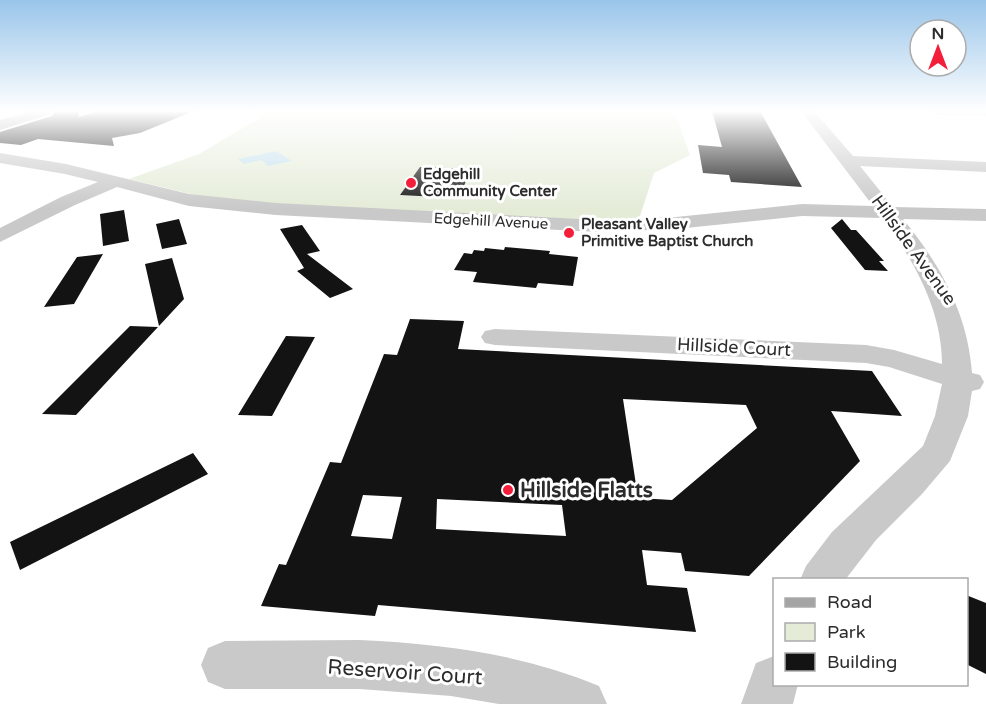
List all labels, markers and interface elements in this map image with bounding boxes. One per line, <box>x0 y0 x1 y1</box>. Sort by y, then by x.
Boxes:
north arrow <box>908 18 968 78</box>
text: N <box>932 24 944 44</box>
place label: Edgehill Community Center <box>423 165 557 201</box>
marker: Edgehill Community Center <box>404 176 418 190</box>
street label: Hillside Avenue <box>867 191 961 309</box>
street label: Edgehill Avenue <box>433 209 549 233</box>
place label: Pleasant Valley Primitive Baptist Church <box>581 215 753 251</box>
marker: Pleasant Valley Primitive Baptist Church <box>562 226 576 240</box>
street label: Hillside Court <box>676 333 792 361</box>
place label: Hillside Flatts <box>520 478 653 503</box>
marker: Hillside Flatts <box>501 483 515 497</box>
legend <box>773 578 968 686</box>
text: Road <box>827 591 872 613</box>
text: Park <box>827 621 866 643</box>
text: Building <box>827 651 897 673</box>
street label: Reservoir Court <box>327 655 483 690</box>

